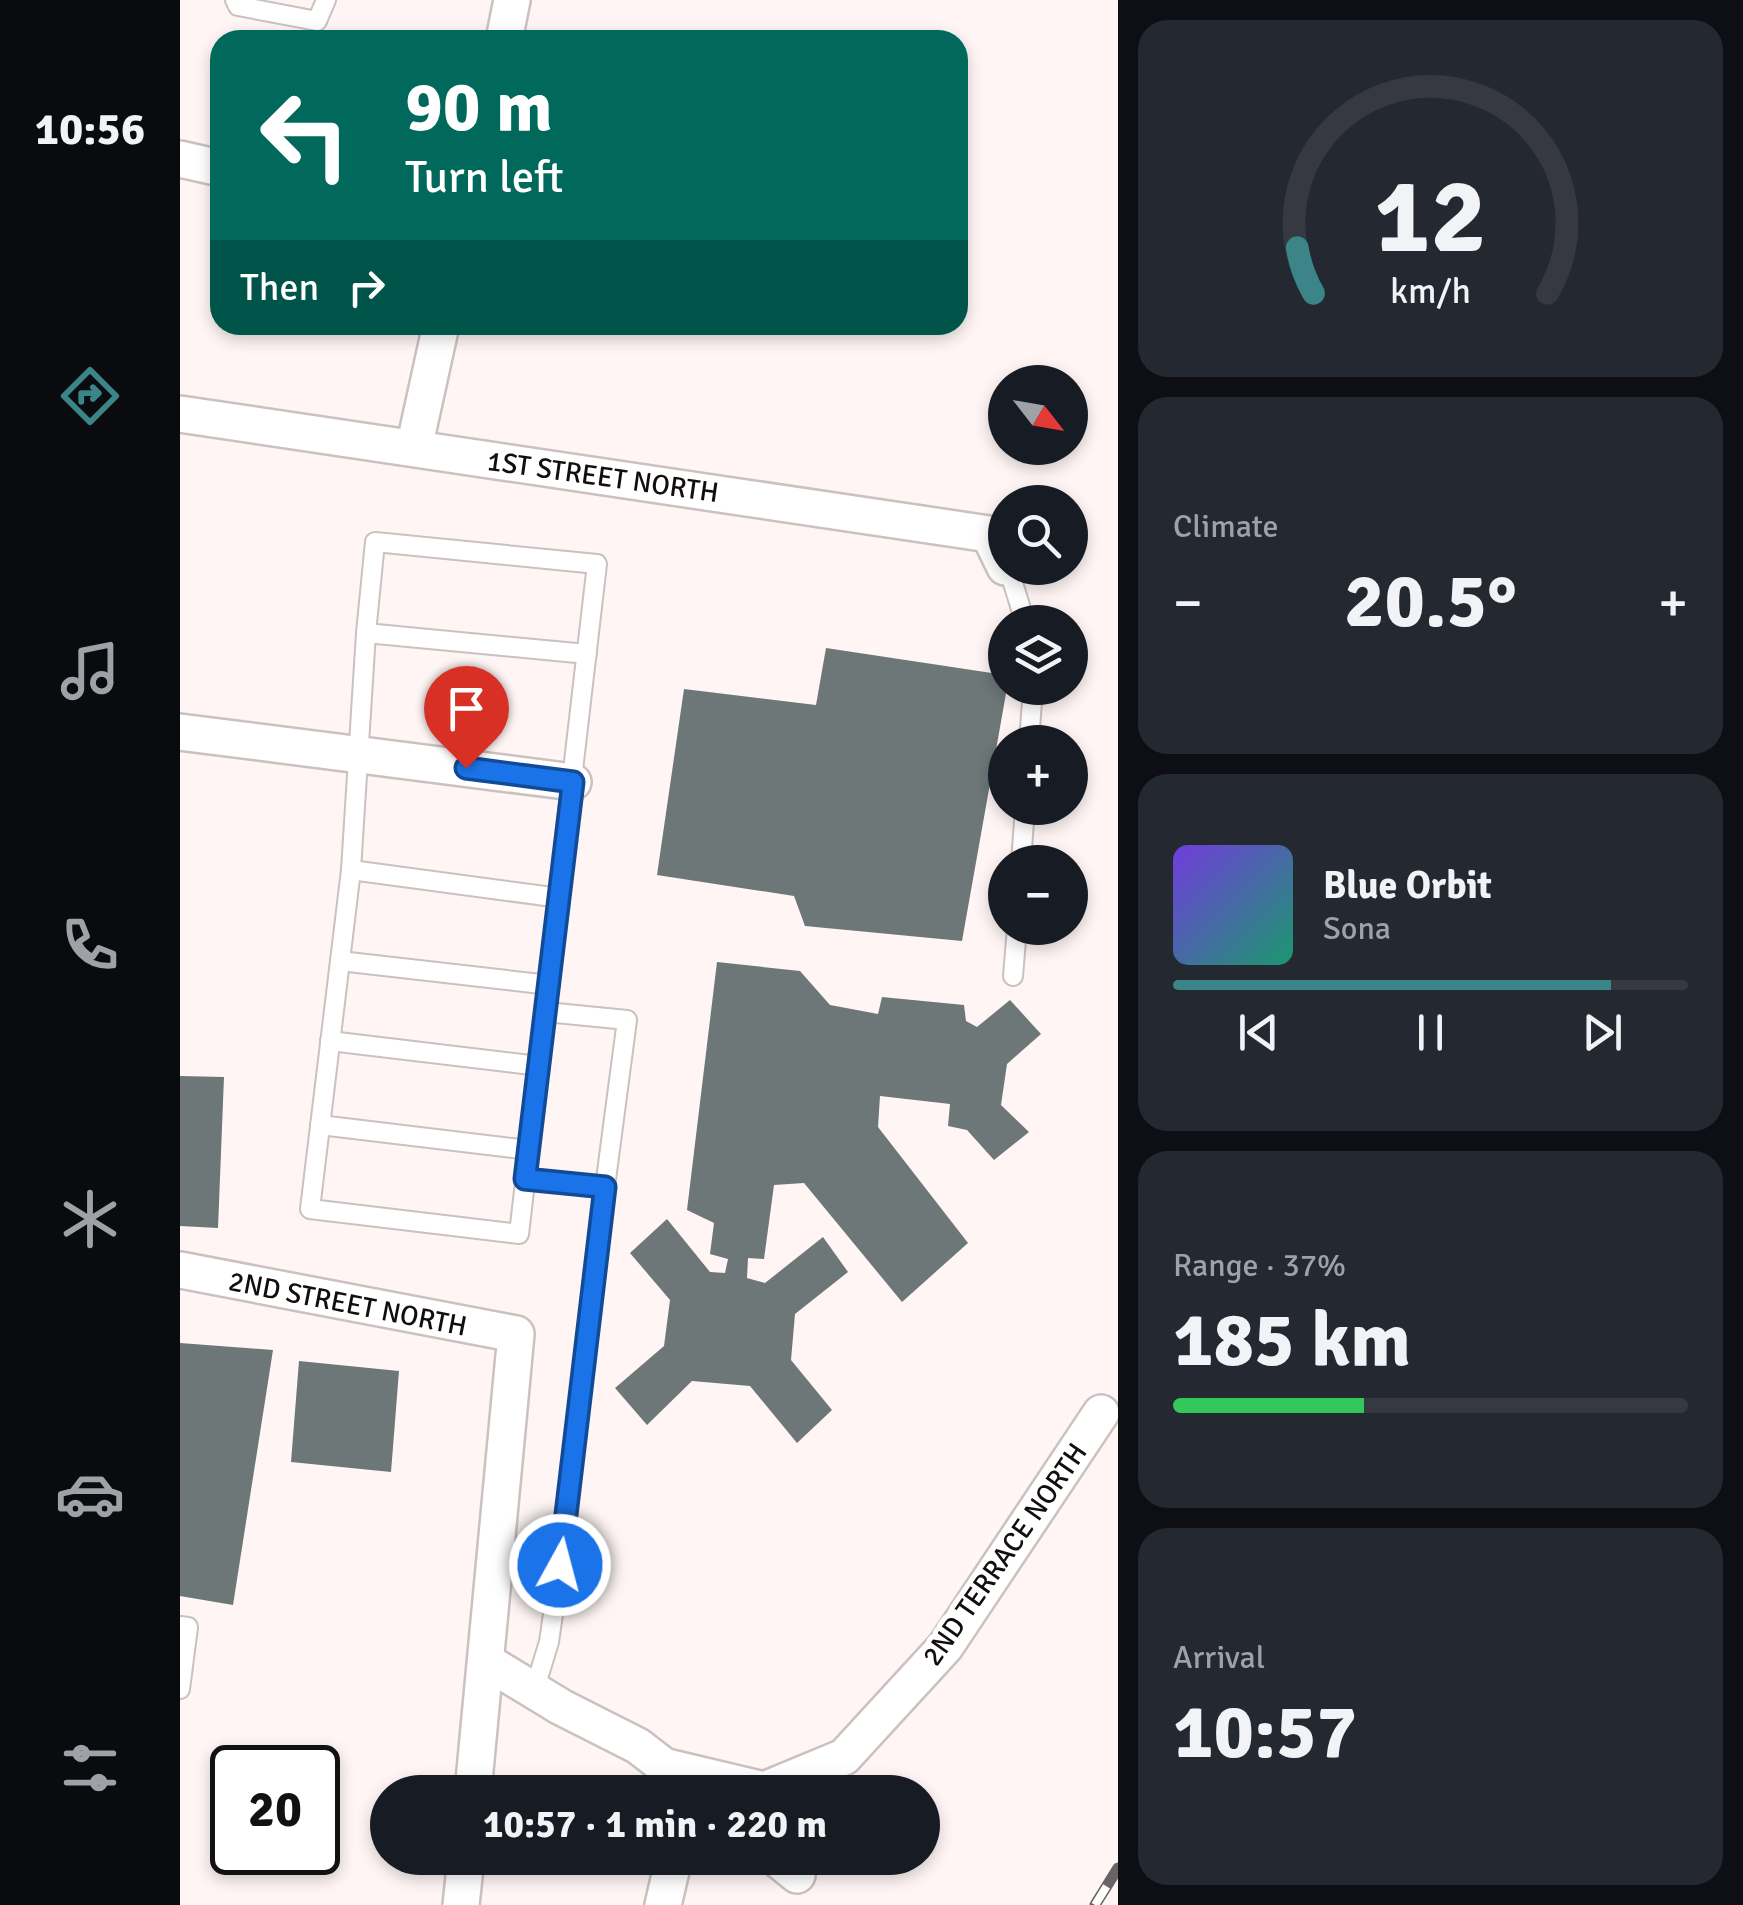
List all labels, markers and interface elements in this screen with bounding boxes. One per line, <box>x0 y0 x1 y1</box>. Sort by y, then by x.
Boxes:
text: 90 m <box>405 64 553 150</box>
icon: left <box>240 70 370 200</box>
text: 10:56 <box>35 102 145 157</box>
text: Turn left <box>405 150 564 205</box>
text: 12 <box>1374 153 1487 281</box>
icon: right <box>339 260 394 315</box>
text: Then <box>240 264 319 311</box>
text: km/h <box>1390 269 1471 313</box>
icon: directions <box>55 361 125 431</box>
north arrow <box>988 365 1088 465</box>
map controls <box>988 365 1088 945</box>
street label: 1ST STREET NORTH <box>485 444 721 510</box>
button: search <box>988 485 1088 585</box>
text: Climate <box>1173 507 1279 546</box>
text: 20.5° <box>1344 555 1517 648</box>
text: − <box>1173 569 1203 637</box>
text: + <box>1658 569 1688 637</box>
button: layers <box>988 605 1088 705</box>
icon: music <box>55 636 125 706</box>
pin <box>424 666 509 769</box>
icon: arrive <box>439 681 494 736</box>
button: + <box>988 725 1088 825</box>
button: − <box>988 845 1088 945</box>
text: Blue Orbit <box>1323 862 1492 909</box>
text: Sona <box>1323 909 1391 948</box>
icon: phone <box>55 910 125 980</box>
icon: previous <box>1231 1005 1286 1060</box>
icon: pause <box>1403 1005 1458 1060</box>
icon: next <box>1575 1005 1630 1060</box>
icon: climate <box>55 1184 125 1254</box>
text: Range · 37% <box>1173 1246 1346 1285</box>
street label: 2ND STREET NORTH <box>226 1264 470 1344</box>
text: 185 km <box>1173 1294 1411 1387</box>
street label: 2ND TERRACE NORTH <box>915 1437 1094 1672</box>
icon: car <box>55 1459 125 1529</box>
position arrow <box>508 1513 612 1617</box>
text: Arrival <box>1173 1638 1265 1677</box>
text: 10:57 <box>1173 1686 1357 1779</box>
icon: filters <box>55 1733 125 1803</box>
speed limit sign: 20 <box>210 1745 340 1875</box>
text: 10:57 · 1 min · 220 m <box>483 1801 827 1848</box>

